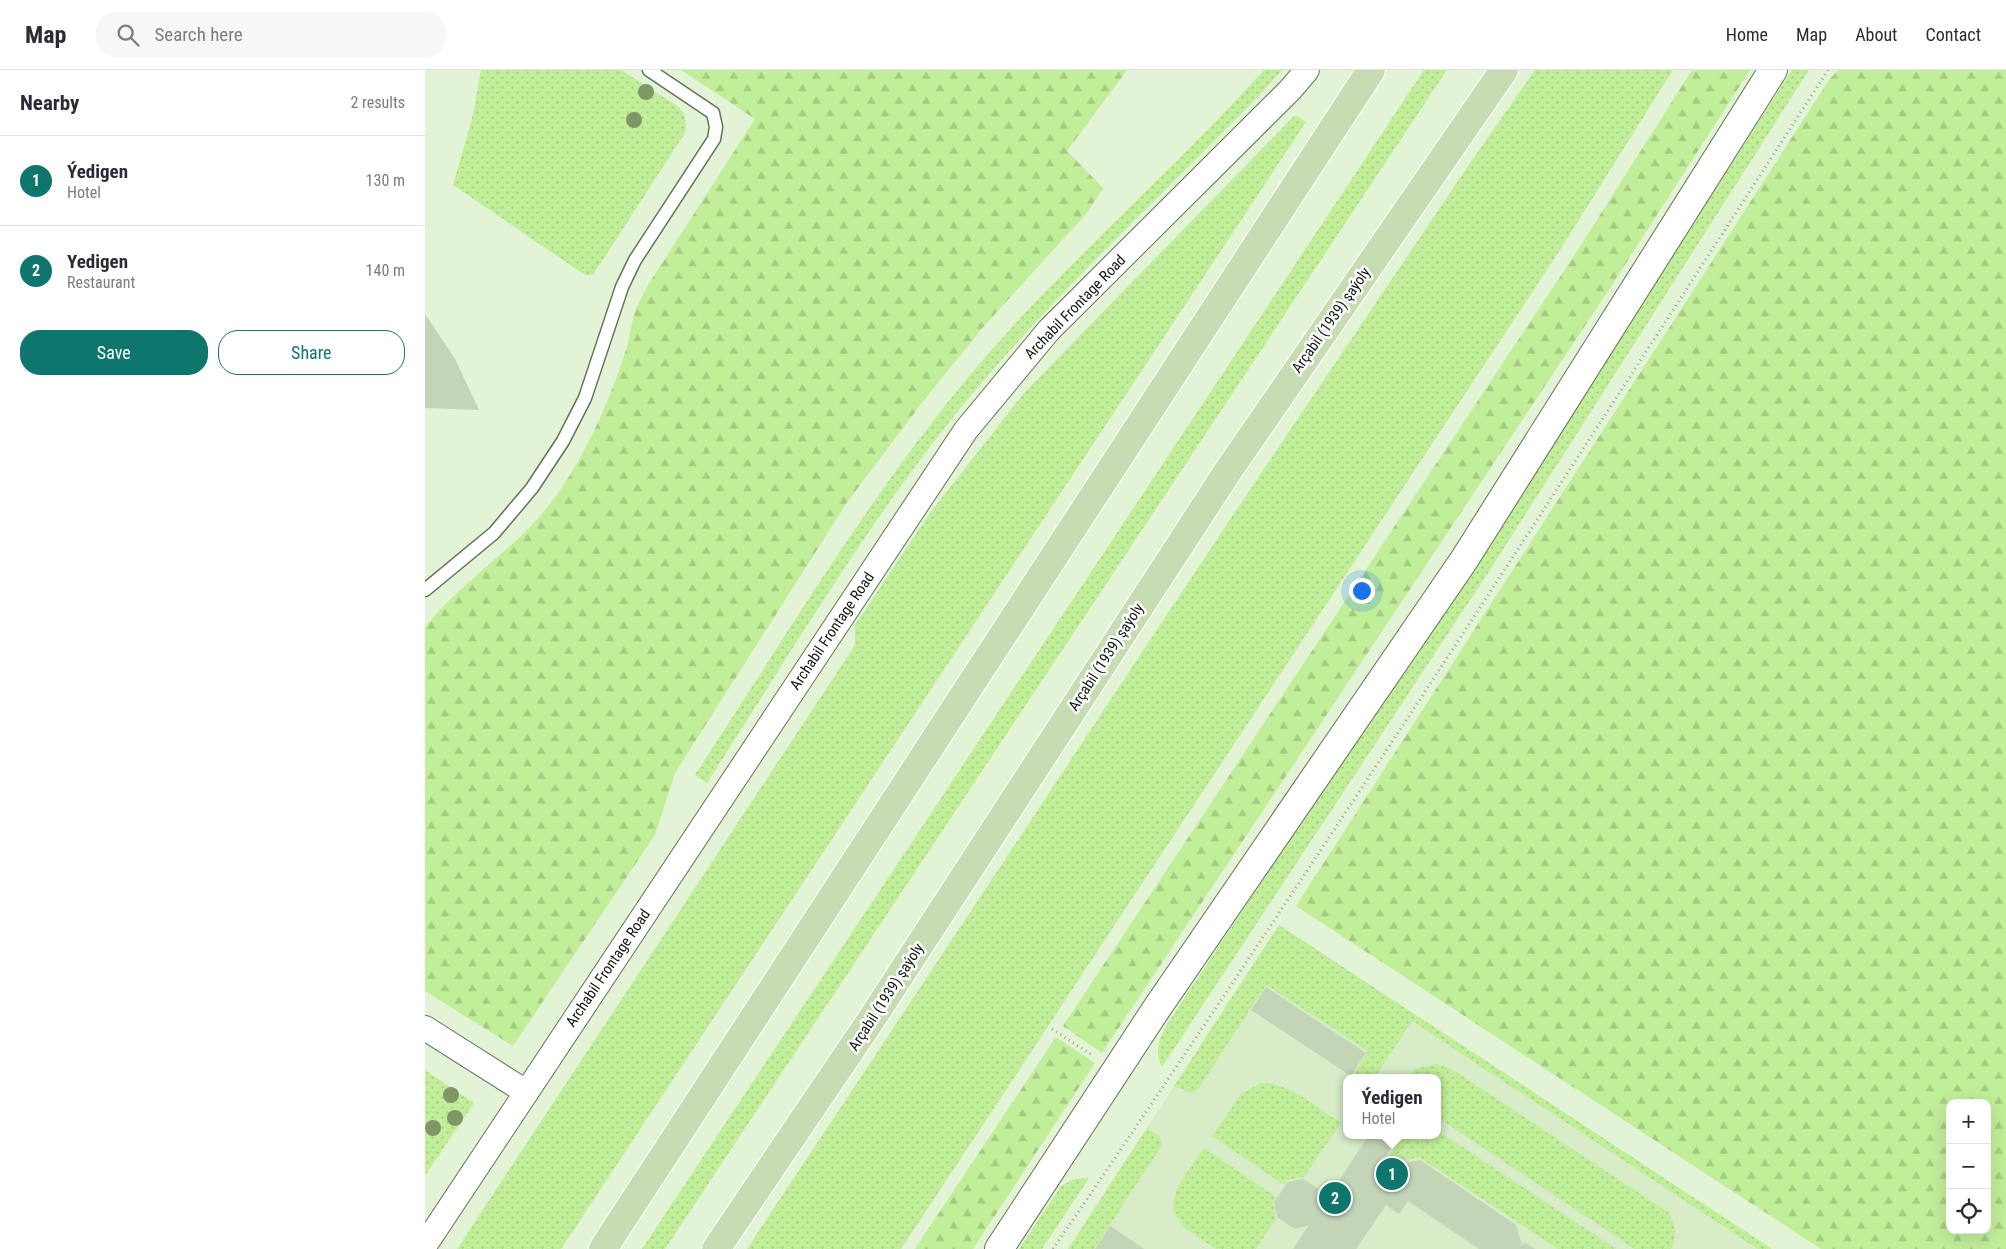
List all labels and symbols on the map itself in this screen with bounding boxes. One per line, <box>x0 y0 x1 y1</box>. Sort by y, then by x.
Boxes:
street label: Archabil Frontage Road <box>1021 251 1129 363</box>
street label: Arçabil (1939) şaýoly <box>1288 264 1374 376</box>
street label: Archabil Frontage Road <box>786 569 878 693</box>
your location <box>1349 578 1375 604</box>
street label: Arçabil (1939) şaýoly <box>1064 600 1148 714</box>
street label: Archabil Frontage Road <box>562 906 654 1030</box>
street label: Arçabil (1939) şaýoly <box>844 940 928 1054</box>
pin: 1 <box>1376 1155 1408 1193</box>
pin: 2 <box>1319 1179 1351 1217</box>

